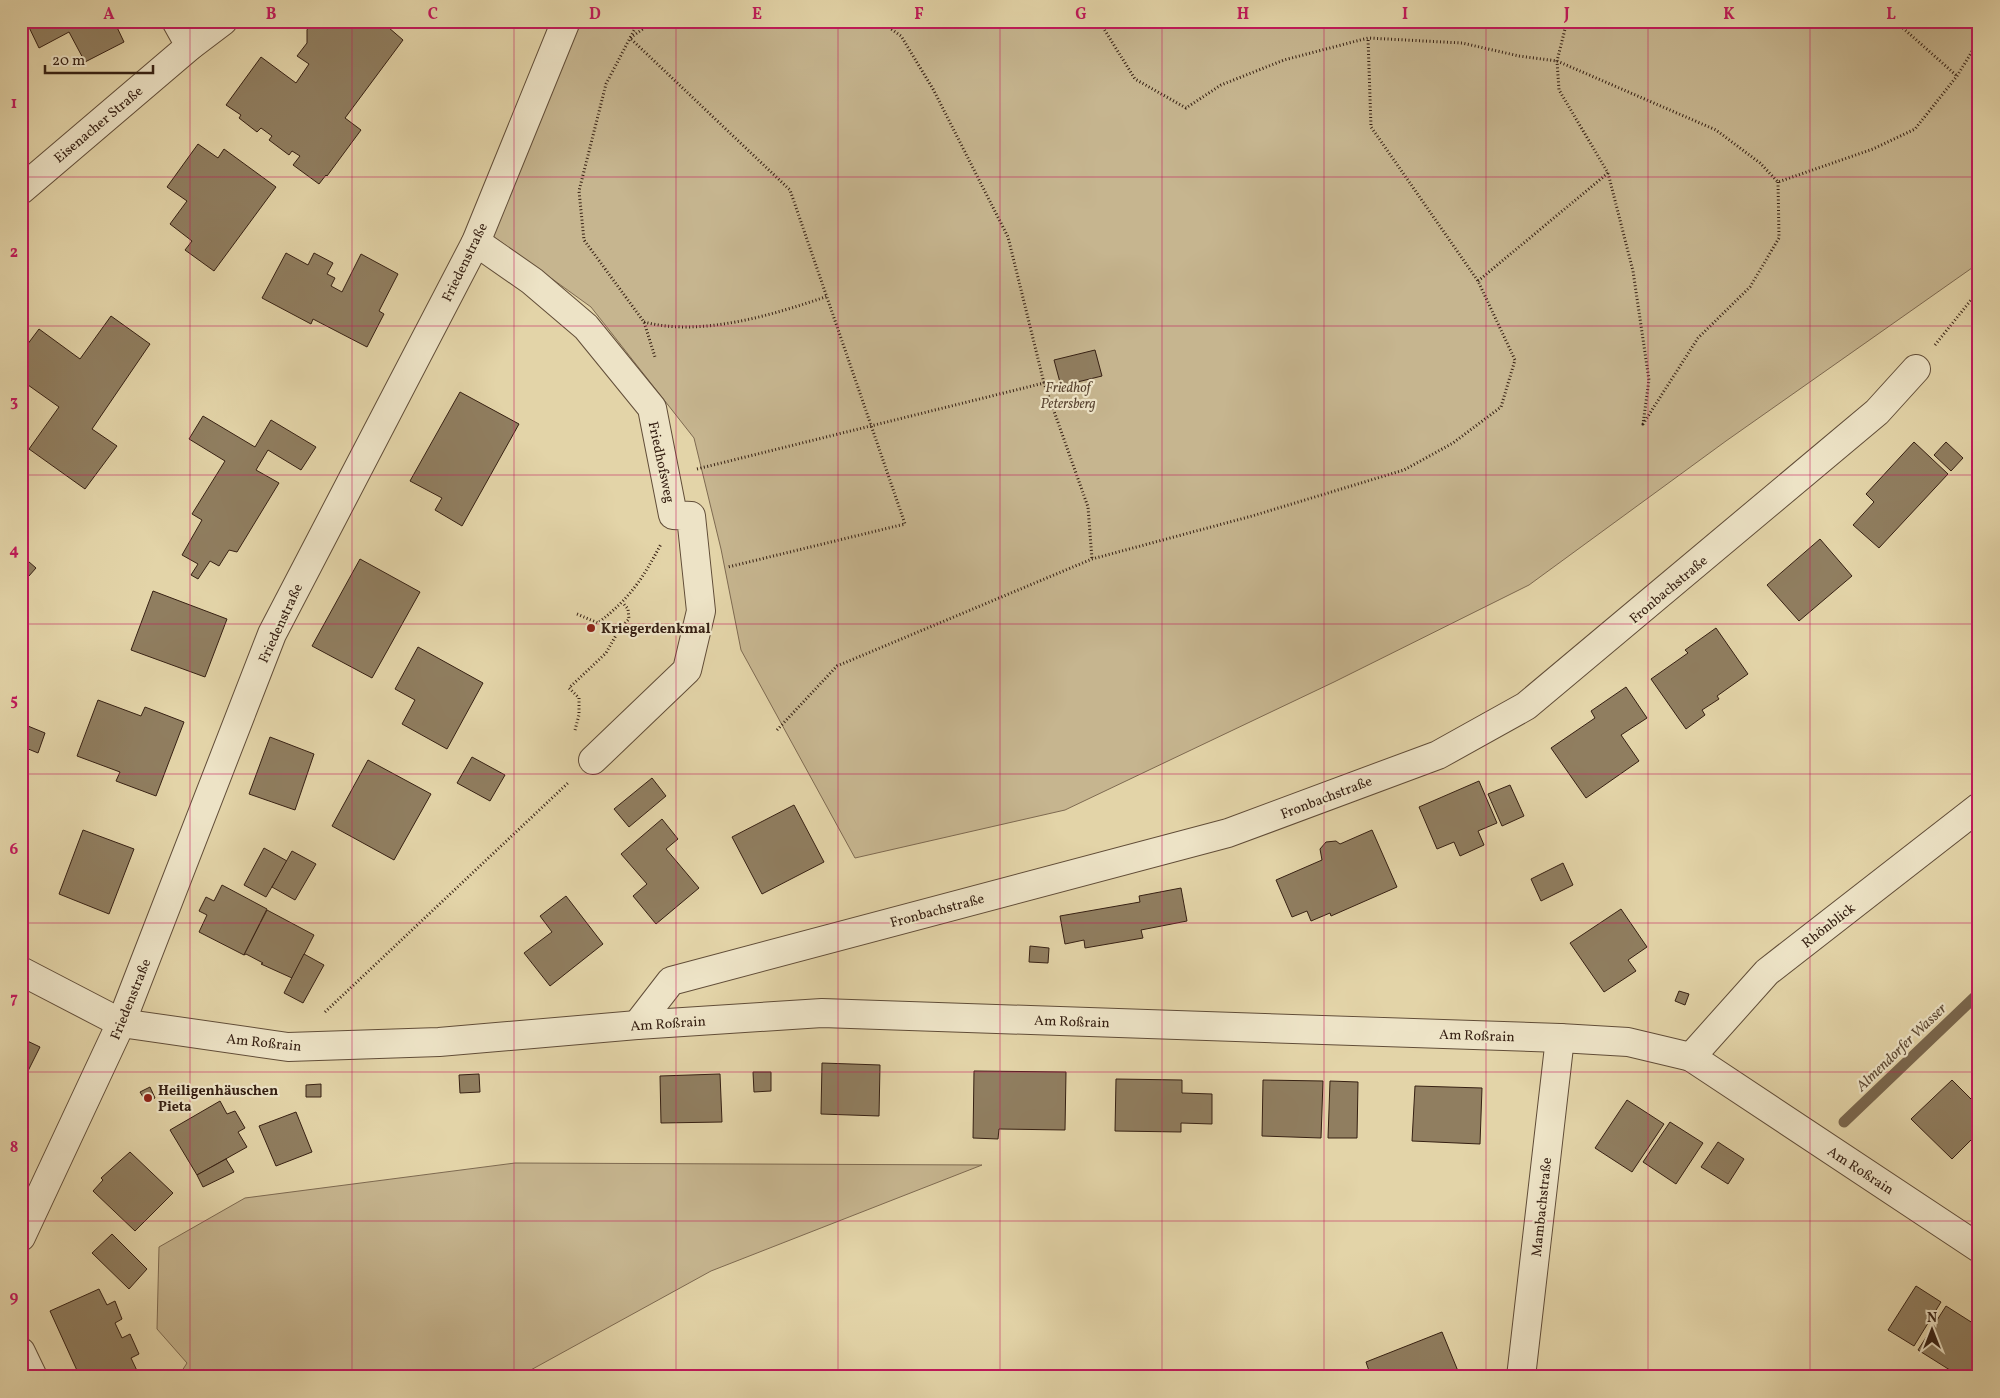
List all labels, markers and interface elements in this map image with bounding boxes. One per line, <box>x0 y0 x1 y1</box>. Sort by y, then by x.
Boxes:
text: A <box>103 4 115 26</box>
text: B <box>266 4 277 26</box>
text: C <box>428 4 438 26</box>
text: D <box>589 4 601 26</box>
text: E <box>752 4 762 26</box>
text: F <box>914 4 924 26</box>
text: G <box>1075 4 1087 26</box>
text: H <box>1237 4 1249 26</box>
text: I <box>1402 4 1408 26</box>
text: J <box>1563 4 1570 26</box>
text: K <box>1723 4 1735 26</box>
text: L <box>1886 4 1896 26</box>
scale bar <box>45 42 152 74</box>
text: 20 m <box>52 51 85 72</box>
street label: Eisenacher Straße <box>50 82 148 168</box>
text: 1 <box>11 93 17 115</box>
street label: Friedenstraße <box>438 220 493 305</box>
text: 2 <box>10 242 18 264</box>
park label: Friedhof Petersberg <box>1040 379 1096 414</box>
text: 3 <box>10 391 18 413</box>
street label: Friedhofsweg <box>643 420 678 505</box>
text: 4 <box>9 540 19 562</box>
street label: Fronbachstraße <box>1626 552 1712 629</box>
street label: Friedenstraße <box>255 580 308 667</box>
place label: Kriegerdenkmal <box>601 620 711 639</box>
marker: Kriegerdenkmal <box>585 622 597 634</box>
text: 5 <box>10 690 18 712</box>
street label: Fronbachstraße <box>1278 772 1375 825</box>
text: 6 <box>10 839 19 861</box>
street label: Fronbachstraße <box>888 890 987 933</box>
street label: Rhönblick <box>1798 899 1860 953</box>
street label: Friedenstraße <box>107 956 156 1043</box>
text: 7 <box>10 988 18 1010</box>
water label: Almendorfer Wasser <box>1851 999 1952 1098</box>
street label: Am Roßrain <box>630 1012 706 1037</box>
street label: Am Roßrain <box>1034 1012 1110 1033</box>
street label: Am Roßrain <box>1439 1026 1515 1047</box>
street label: Am Roßrain <box>225 1030 302 1057</box>
place label: Heiligenhäuschen Pieta <box>158 1082 278 1117</box>
marker: Heiligenhäuschen Pieta <box>142 1092 154 1104</box>
text: 8 <box>10 1137 18 1159</box>
street label: Am Roßrain <box>1823 1143 1897 1200</box>
street label: Mambachstraße <box>1528 1156 1557 1258</box>
text: 9 <box>10 1287 19 1309</box>
north arrow <box>1908 1306 1958 1356</box>
text: N <box>1927 1309 1937 1328</box>

